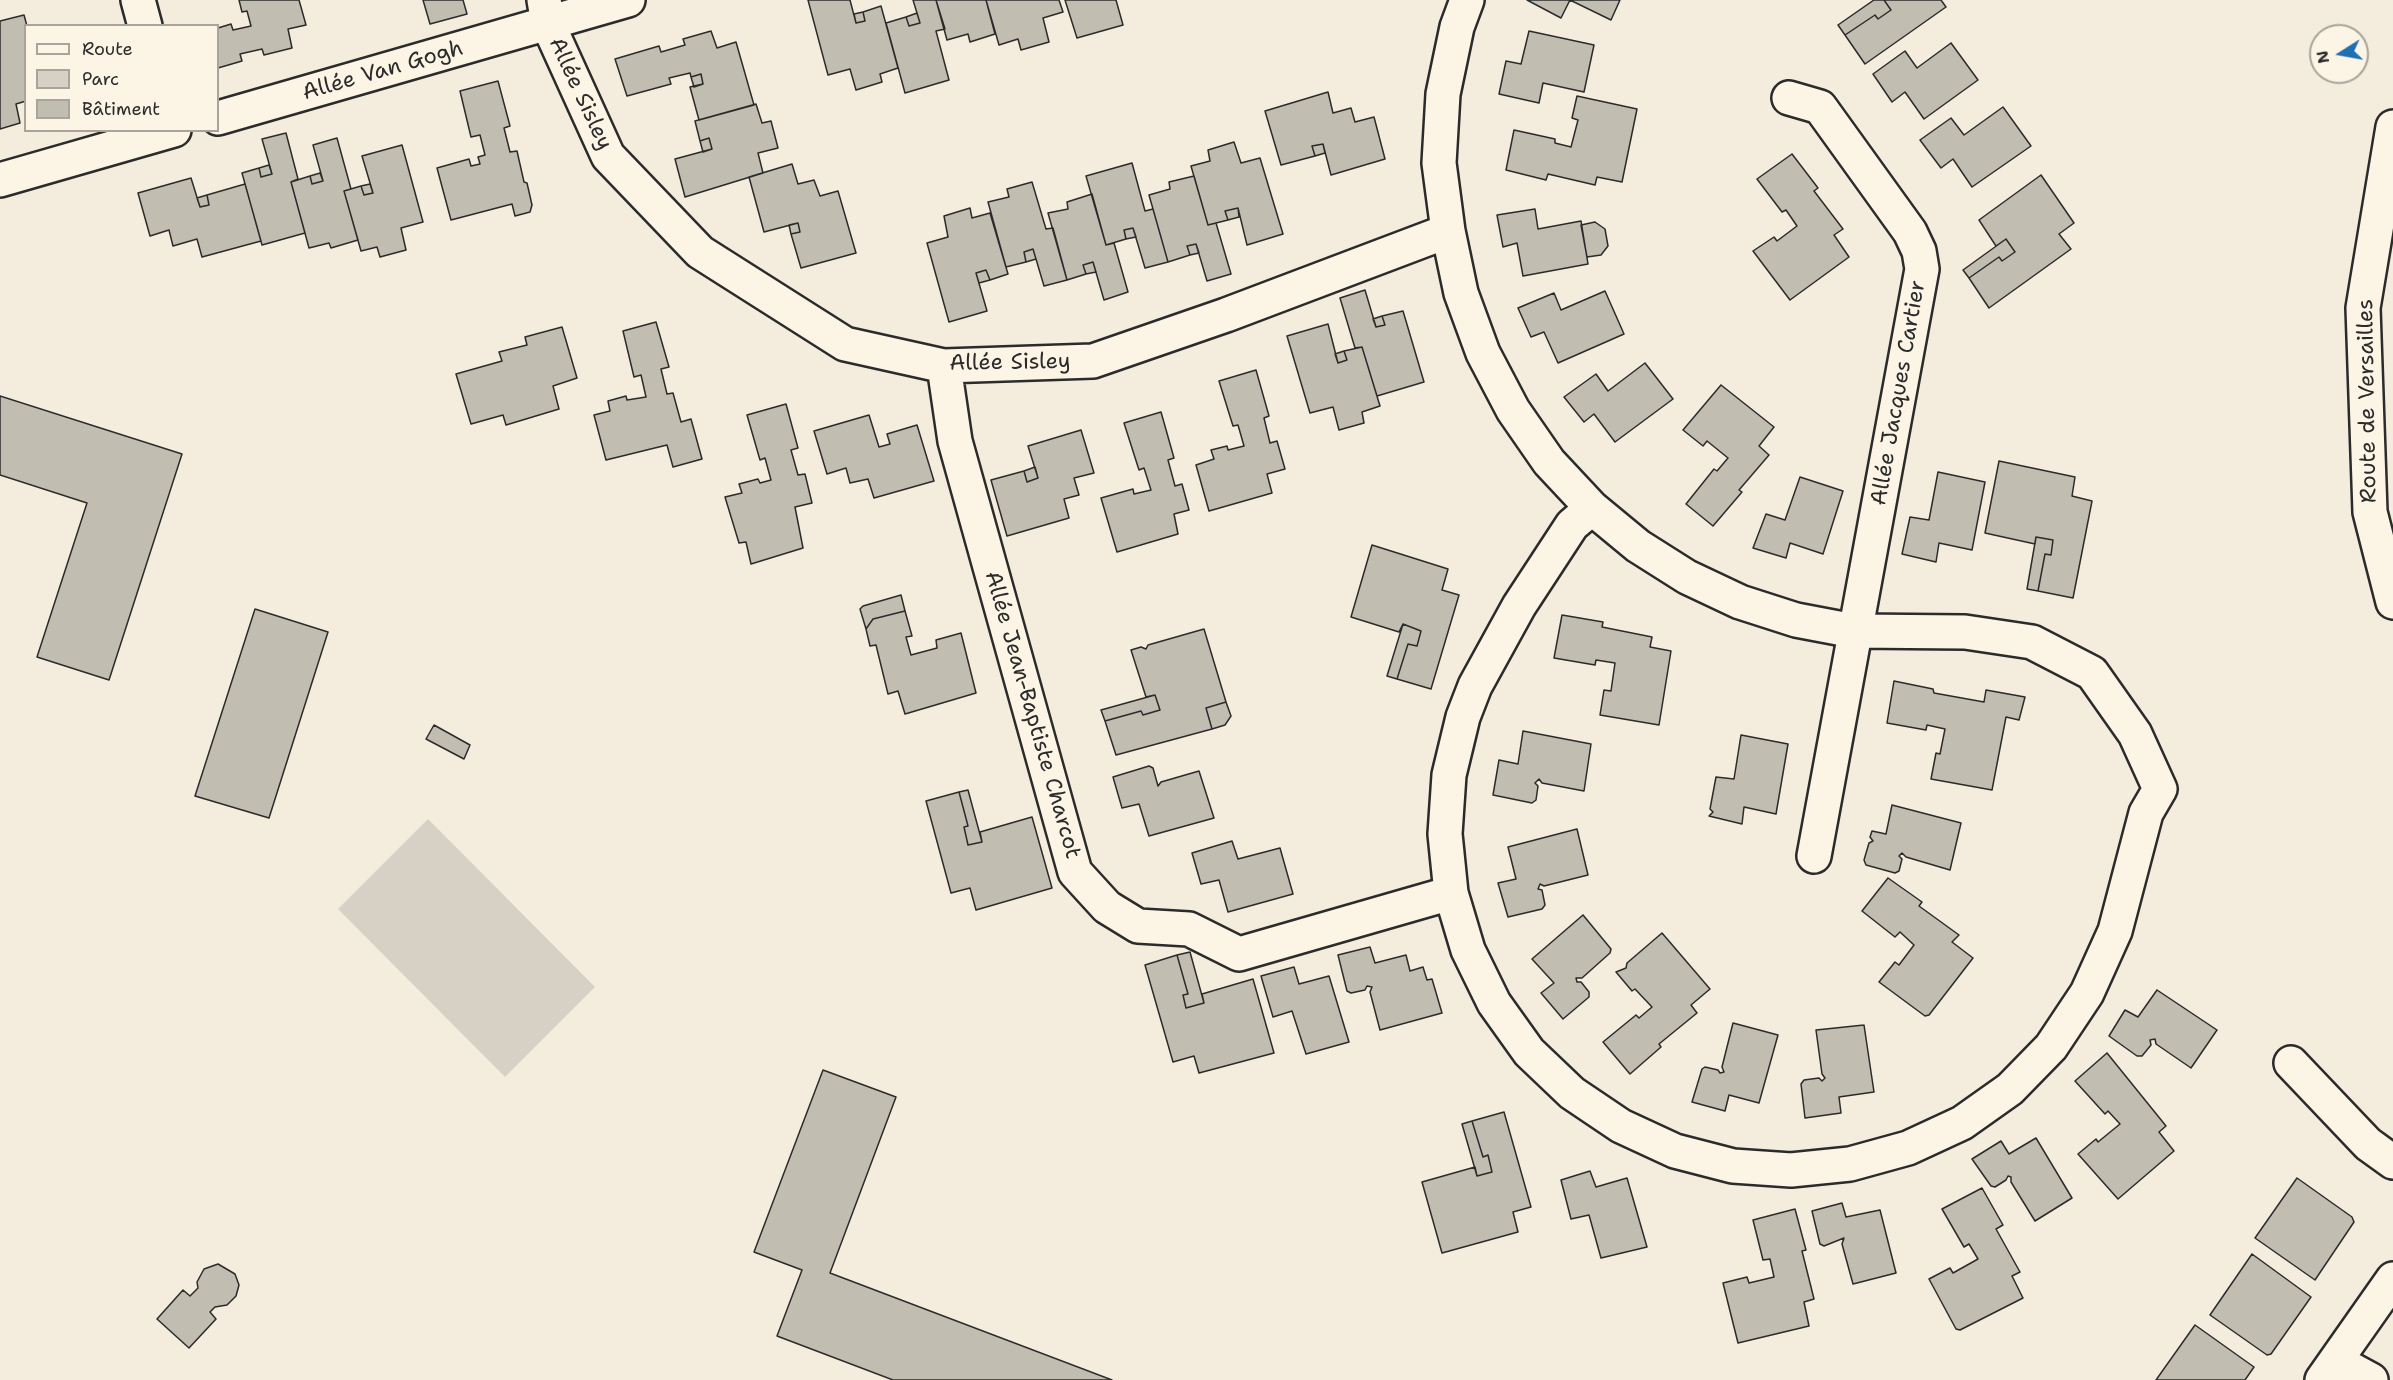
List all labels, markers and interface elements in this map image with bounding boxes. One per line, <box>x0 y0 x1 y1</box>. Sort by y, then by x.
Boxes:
legend <box>24 24 219 132</box>
north arrow <box>2309 24 2369 84</box>
street label: Allée Sisley <box>542 34 618 154</box>
street label: Allée Van Gogh <box>300 35 466 107</box>
text: Route <box>82 37 133 61</box>
text: N <box>2311 49 2334 65</box>
text: Parc <box>82 67 119 91</box>
text: Bâtiment <box>82 97 160 121</box>
street label: Allée Jacques Cartier <box>1866 278 1932 508</box>
street label: Route de Versailles <box>2353 299 2383 503</box>
street label: Allée Sisley <box>949 349 1071 377</box>
street label: Allée Jean-Baptiste Charcot <box>978 568 1086 862</box>

